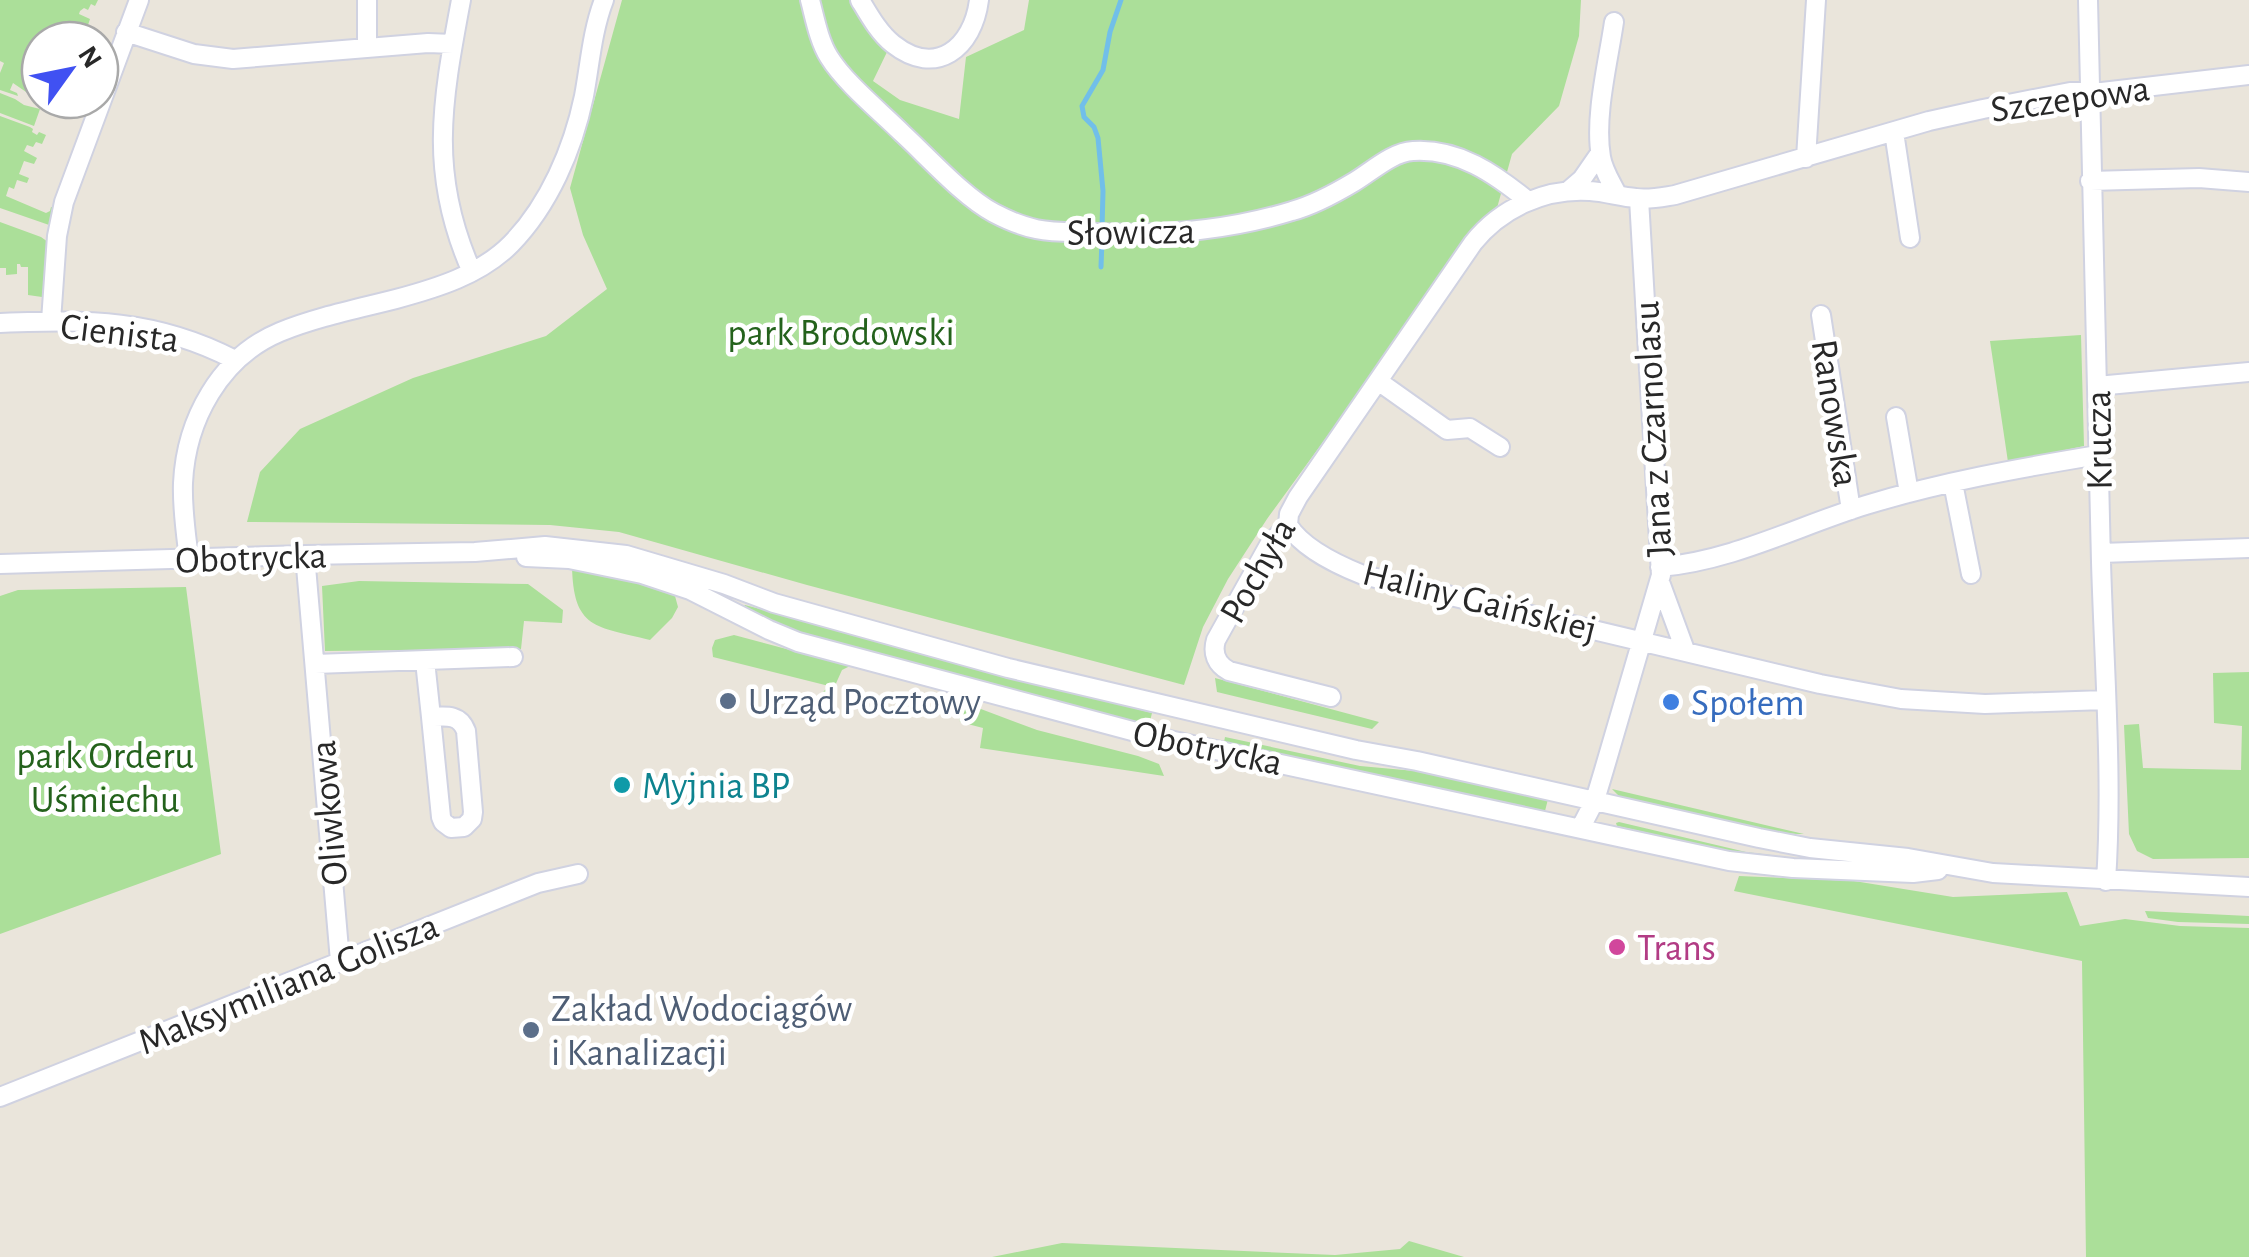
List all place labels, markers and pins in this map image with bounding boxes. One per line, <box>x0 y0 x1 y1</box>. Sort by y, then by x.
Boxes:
place label: Urząd Pocztowy <box>748 684 981 722</box>
place label: Społem <box>1691 685 1805 723</box>
marker: Urząd Pocztowy <box>717 690 739 712</box>
marker: Społem <box>1660 691 1682 713</box>
place label: Myjnia BP <box>642 768 790 806</box>
marker: Myjnia BP <box>611 774 633 796</box>
place label: Trans <box>1637 930 1716 968</box>
marker: Trans <box>1606 936 1628 958</box>
place label: Zakład Wodociągów i Kanalizacji <box>551 991 853 1073</box>
marker: Zakład Wodociągów i Kanalizacji <box>520 1019 542 1041</box>

